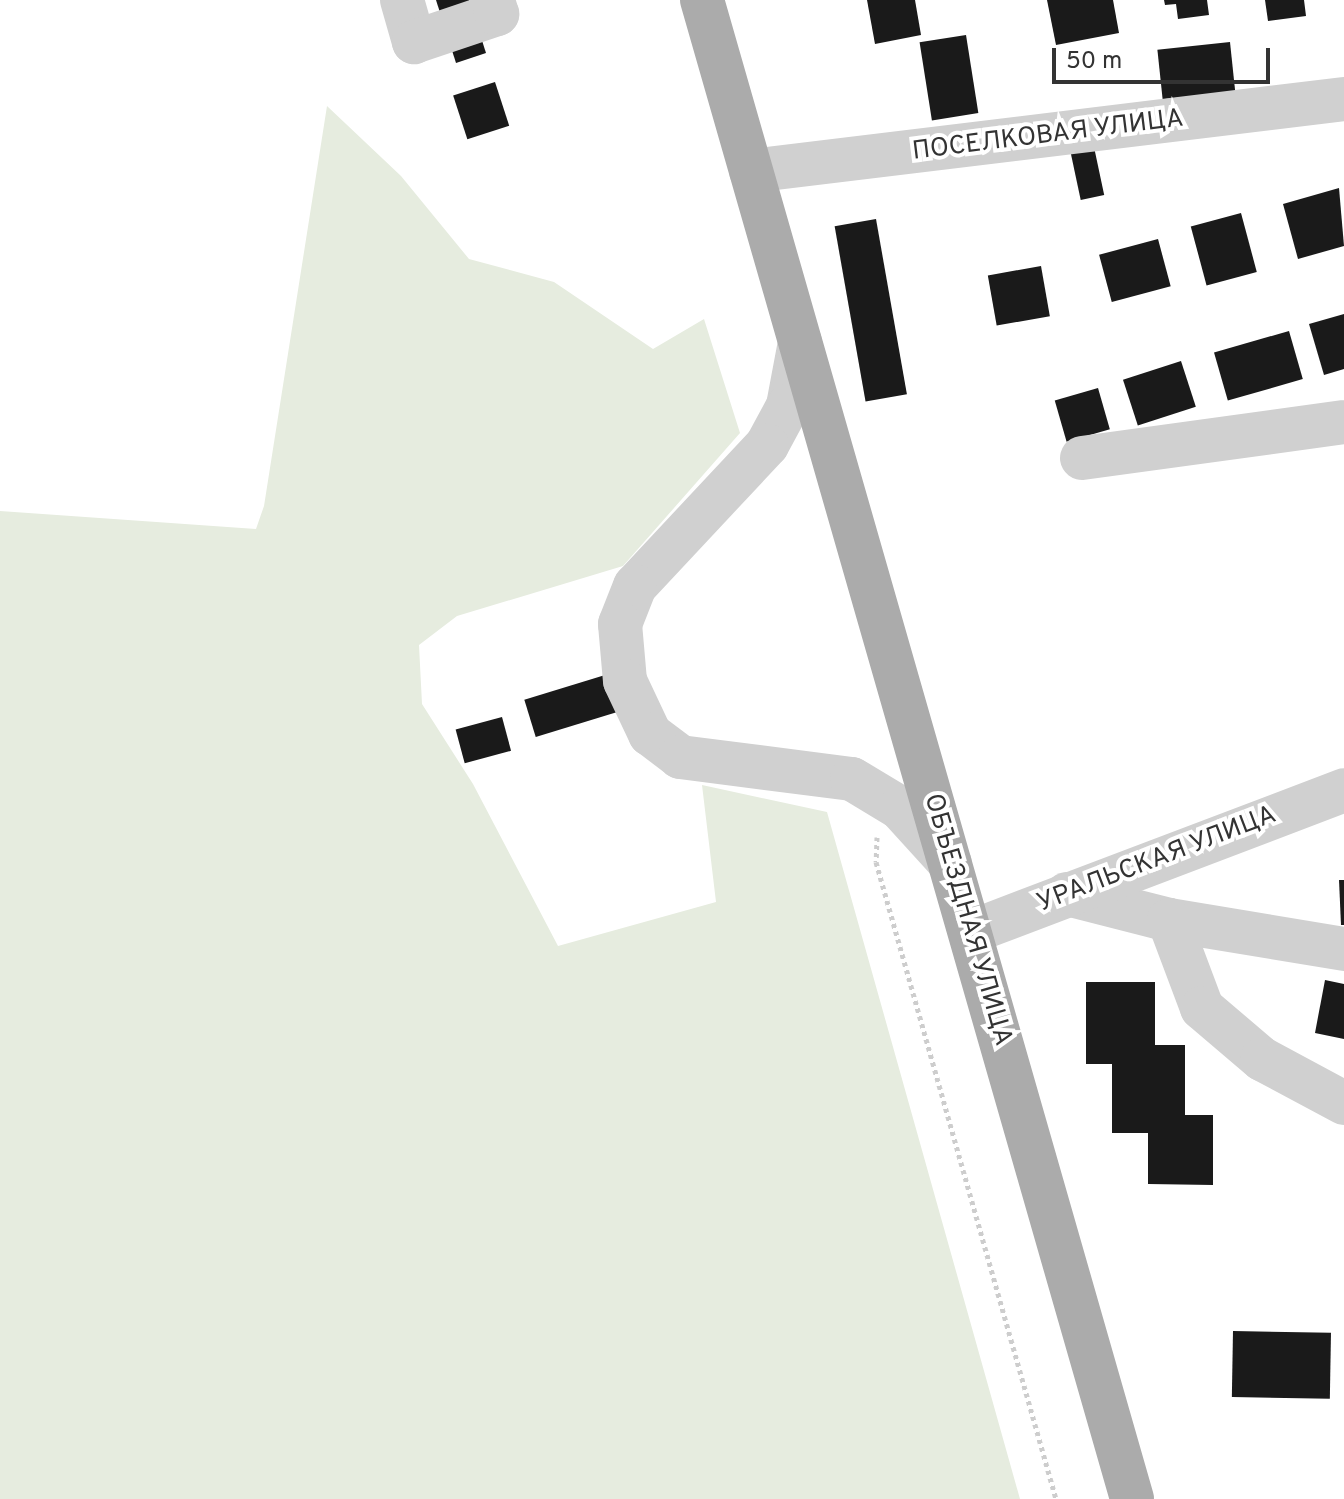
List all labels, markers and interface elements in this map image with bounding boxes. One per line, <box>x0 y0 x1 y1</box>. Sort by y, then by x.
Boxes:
scale bar <box>1056 32 1274 82</box>
text: 50 m <box>1066 47 1122 77</box>
street label: ПОСЕЛКОВАЯ УЛИЦА <box>911 104 1185 168</box>
street label: ОБЪЕЗДНАЯ УЛИЦА <box>916 790 1018 1050</box>
street label: УРАЛЬСКАЯ УЛИЦА <box>1033 800 1281 920</box>

